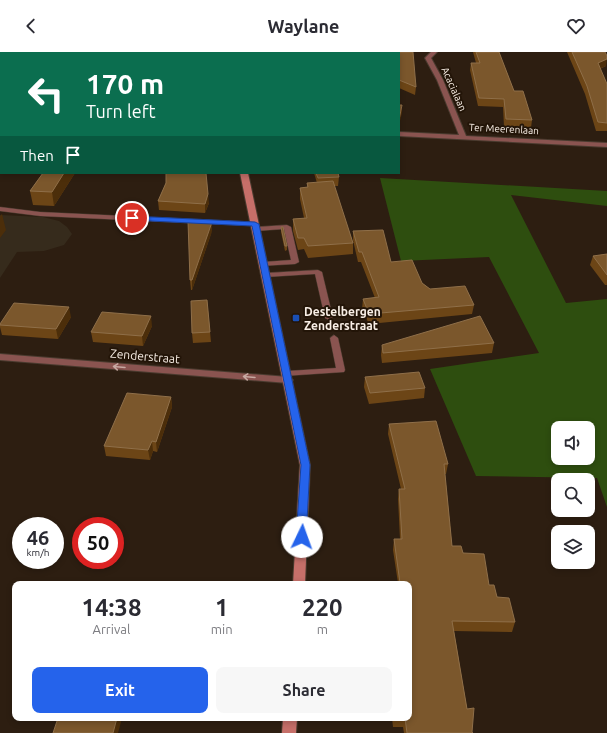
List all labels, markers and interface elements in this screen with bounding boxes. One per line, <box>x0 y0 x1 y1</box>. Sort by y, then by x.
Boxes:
icon: back <box>20 15 42 37</box>
icon: heart <box>565 15 587 37</box>
text: Waylane <box>268 16 339 36</box>
street label: Acacialaan <box>439 65 469 113</box>
icon: left <box>20 68 72 120</box>
text: 170 m <box>86 68 164 99</box>
text: Turn left <box>86 101 156 121</box>
street label: Ter Meerenlaan <box>469 122 539 136</box>
icon: arrive <box>62 144 84 166</box>
text: Then <box>20 147 54 164</box>
pin <box>115 201 149 235</box>
icon: arrive <box>121 207 143 229</box>
place label: Destelbergen Zenderstraat <box>304 305 381 332</box>
marker: Destelbergen Zenderstraat <box>291 313 301 323</box>
street label: Zenderstraat <box>110 346 181 366</box>
one-way arrow <box>113 363 126 370</box>
one-way arrow <box>243 374 256 381</box>
map controls <box>551 421 595 569</box>
button: sound <box>551 421 595 465</box>
button: search <box>551 473 595 517</box>
position arrow <box>281 516 323 558</box>
speed limit sign: 50 <box>72 517 124 569</box>
button: layers <box>551 525 595 569</box>
text: 46 <box>27 526 49 549</box>
text: km/h <box>26 547 50 558</box>
text: 14:38 <box>81 594 141 621</box>
text: 1 <box>215 594 228 621</box>
text: 220 <box>302 594 343 621</box>
text: Arrival <box>92 622 130 636</box>
text: min <box>211 622 233 636</box>
text: m <box>317 622 328 636</box>
button: Exit <box>32 667 208 713</box>
button: Share <box>216 667 392 713</box>

